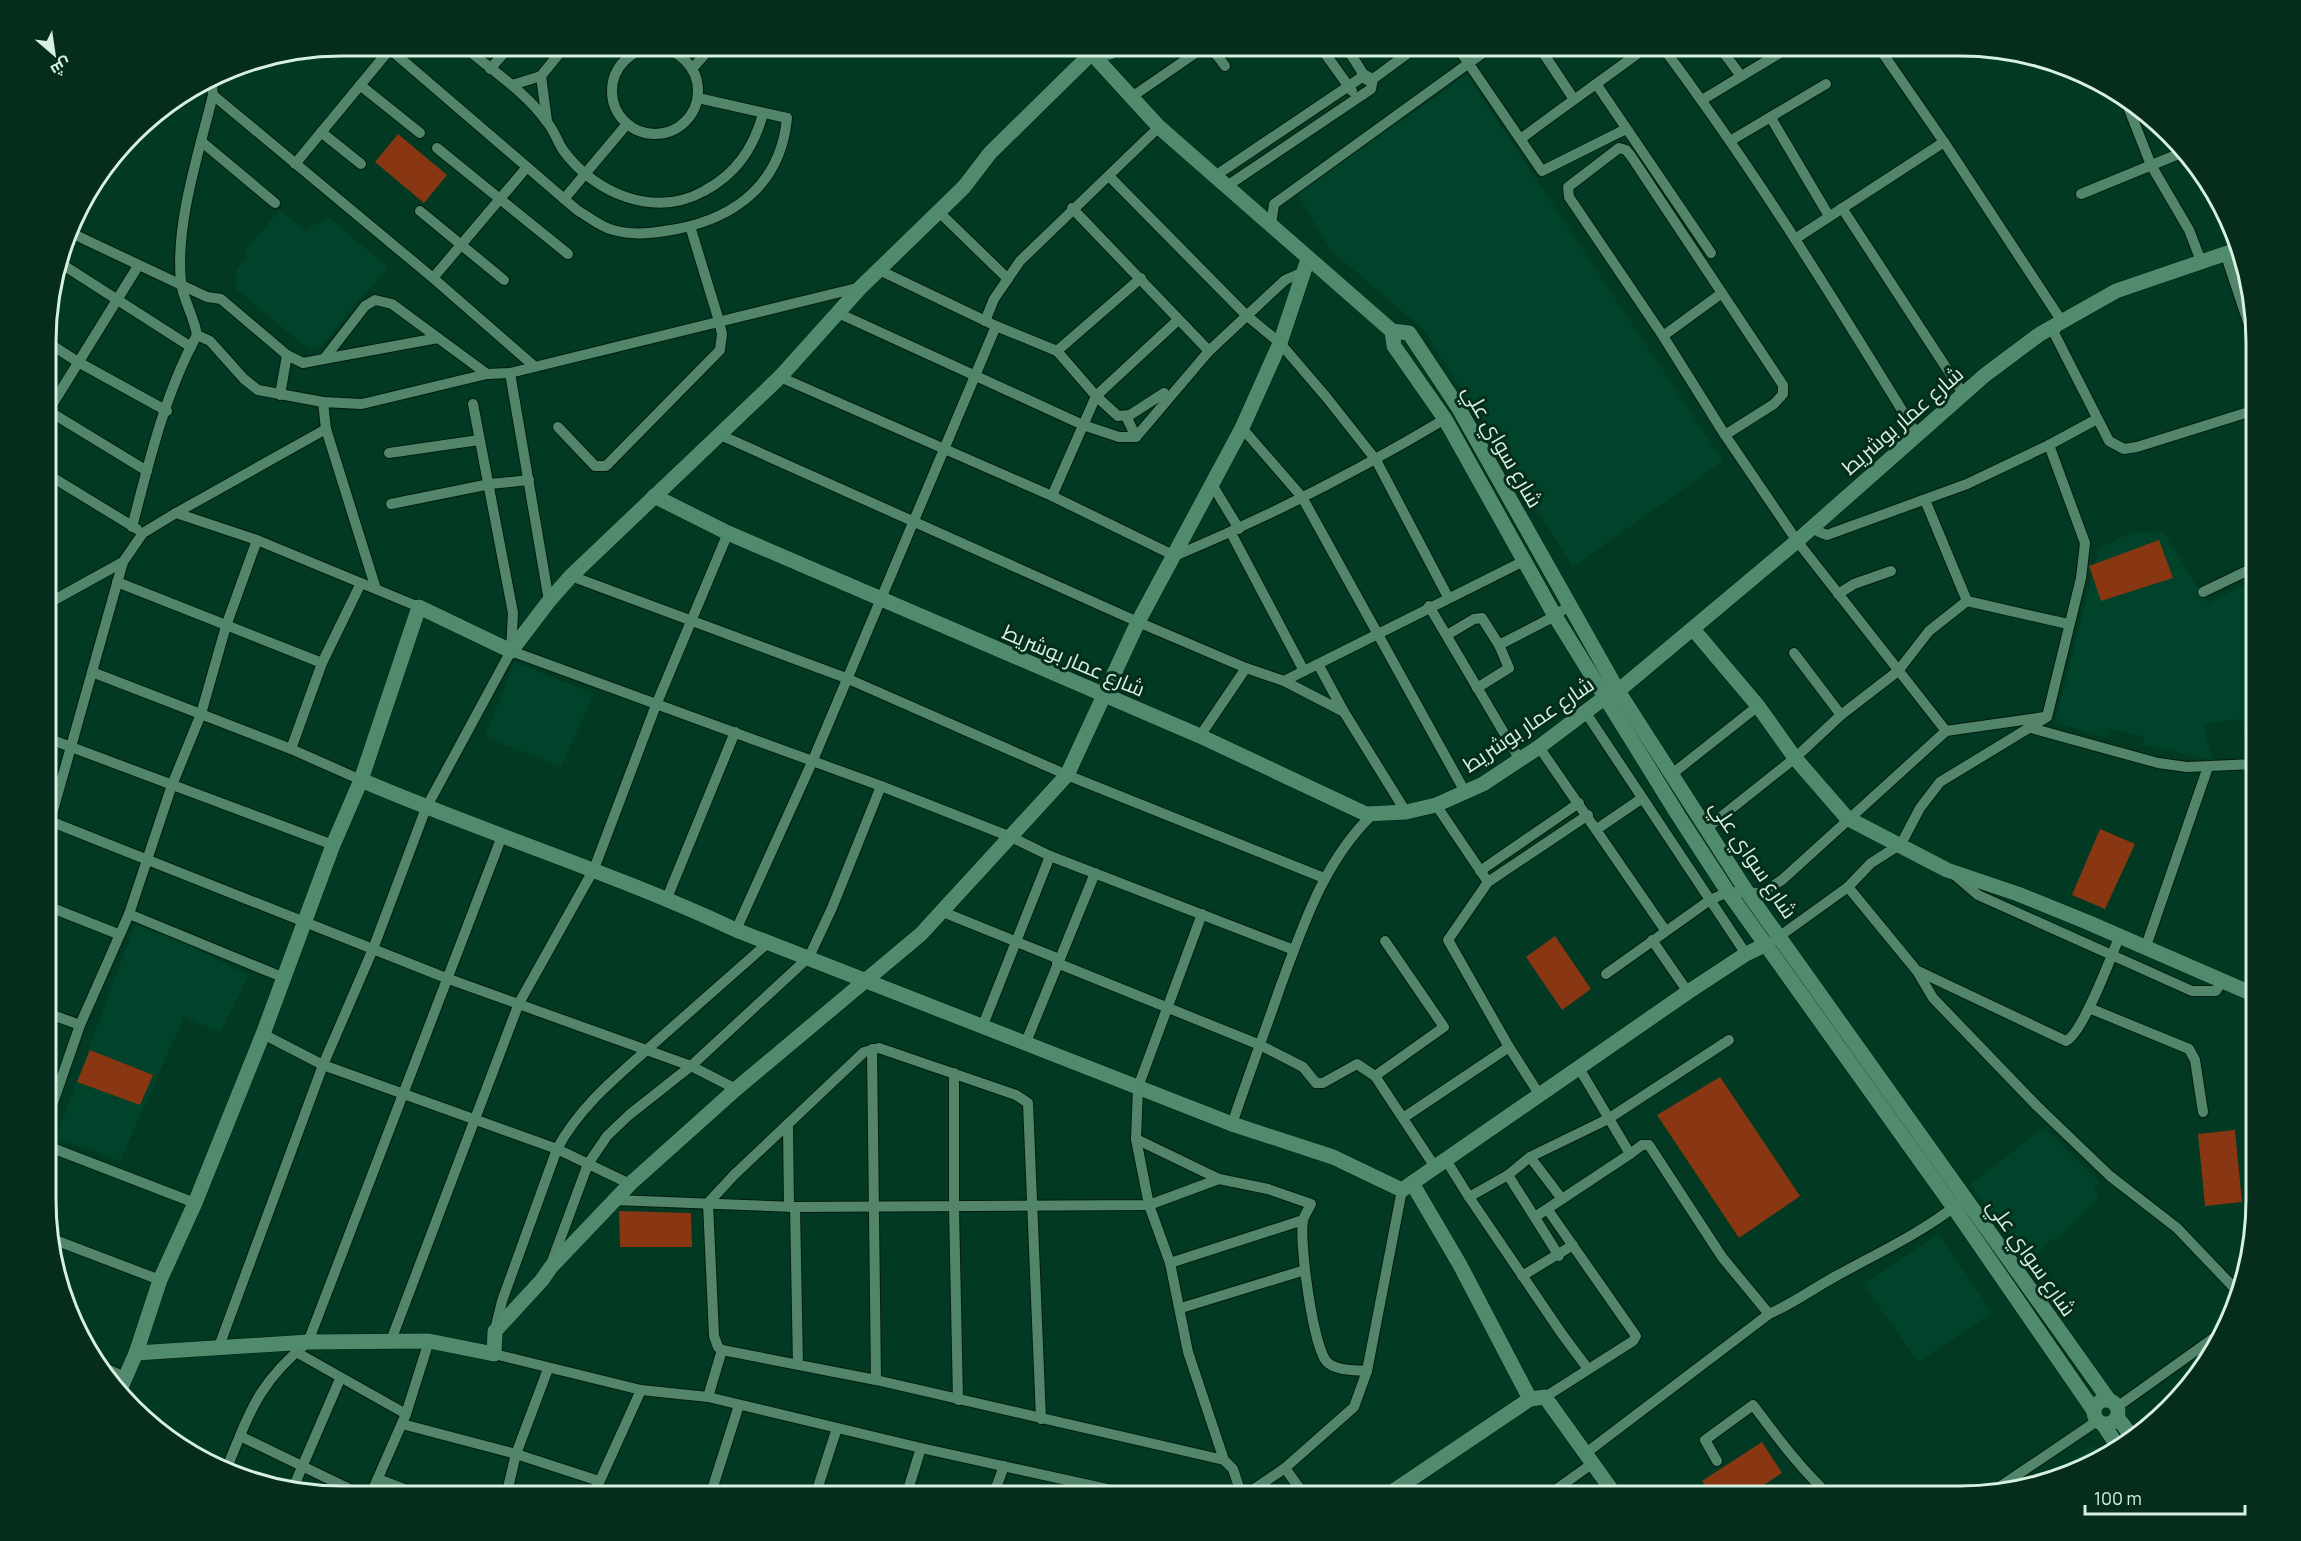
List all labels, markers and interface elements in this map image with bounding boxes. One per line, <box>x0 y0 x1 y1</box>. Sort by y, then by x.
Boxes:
north arrow <box>24 24 84 84</box>
text: ش <box>47 53 76 82</box>
street label: شارع عمار بوشريط <box>1835 359 1969 481</box>
street label: شارع سواي علي <box>1454 379 1550 514</box>
street label: شارع عمار بوشريط <box>998 617 1150 704</box>
street label: شارع عمار بوشريط <box>1457 670 1600 779</box>
street label: شارع سواي علي <box>1701 794 1804 926</box>
street label: شارع سواي علي <box>1979 1193 2083 1323</box>
scale bar <box>2085 1478 2246 1516</box>
text: 100 m <box>2094 1486 2142 1510</box>

